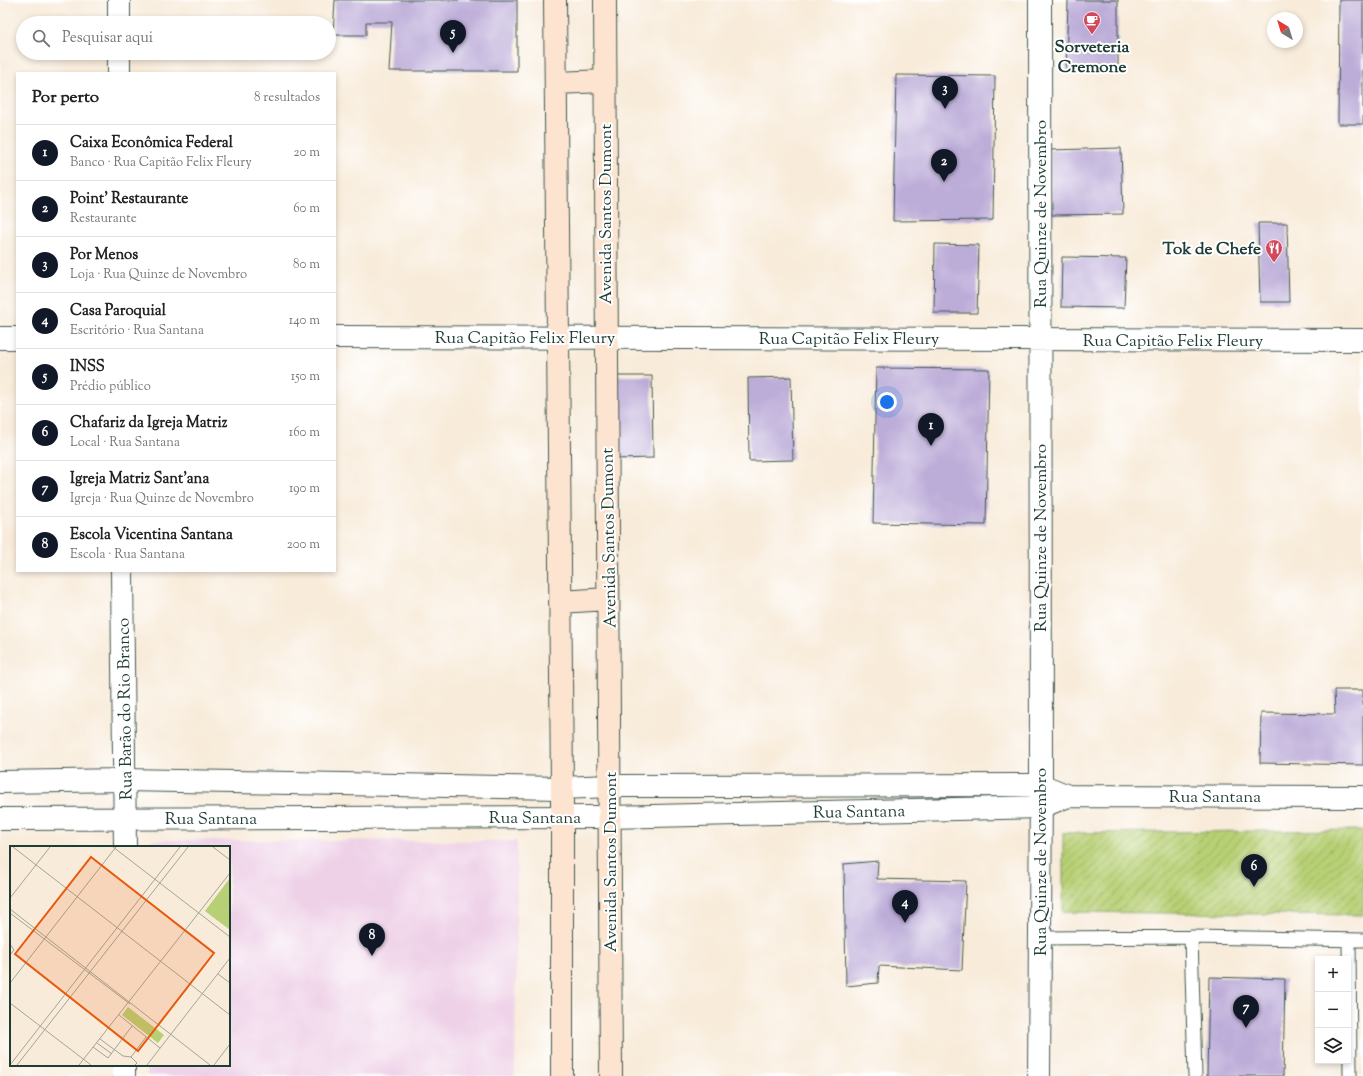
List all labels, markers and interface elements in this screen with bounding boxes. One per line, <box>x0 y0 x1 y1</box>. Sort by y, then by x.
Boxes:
cafe icon: Sorveteria Cremone <box>1082 10 1102 35</box>
north arrow <box>1267 12 1303 48</box>
search box <box>16 16 336 60</box>
pin: 5 <box>440 20 466 53</box>
icon: search <box>30 27 52 49</box>
text: Pesquisar aqui <box>62 28 153 49</box>
place label: Sorveteria Cremone <box>1055 36 1130 80</box>
pin: 3 <box>932 76 958 109</box>
text: Por perto <box>32 86 99 110</box>
text: 8 resultados <box>254 89 320 107</box>
street label: Rua Quinze de Novembro <box>1030 120 1054 308</box>
street label: Avenida Santos Dumont <box>595 124 619 304</box>
text: Caixa Econômica Federal <box>70 133 233 154</box>
text: 1 <box>43 144 47 162</box>
text: 20 m <box>294 144 320 162</box>
pin: 2 <box>931 149 957 182</box>
text: Banco · Rua Capitão Felix Fleury <box>70 154 252 172</box>
text: Point' Restaurante <box>70 189 188 210</box>
text: 2 <box>42 200 48 218</box>
text: 60 m <box>293 200 320 218</box>
text: Restaurante <box>70 210 137 228</box>
place label: Tok de Chefe <box>1163 238 1261 262</box>
restaurant icon: Tok de Chefe <box>1264 238 1284 263</box>
text: Por Menos <box>70 245 138 266</box>
text: 3 <box>42 256 48 274</box>
text: 80 m <box>293 256 320 274</box>
text: Loja · Rua Quinze de Novembro <box>70 266 247 284</box>
text: Casa Paroquial <box>70 301 166 322</box>
text: 4 <box>42 312 48 330</box>
text: 140 m <box>289 312 320 330</box>
text: Escritório · Rua Santana <box>70 322 204 340</box>
street label: Rua Capitão Felix Fleury <box>435 327 616 351</box>
street label: Rua Capitão Felix Fleury <box>759 328 940 352</box>
street label: Rua Capitão Felix Fleury <box>1083 330 1264 354</box>
text: INSS <box>70 357 105 378</box>
text: 5 <box>43 368 47 386</box>
text: 150 m <box>291 368 320 386</box>
text: Prédio público <box>70 378 151 396</box>
your location <box>877 392 897 412</box>
text: Chafariz da Igreja Matriz <box>70 413 227 434</box>
pin: 1 <box>918 413 944 446</box>
text: 6 <box>42 424 48 442</box>
text: 160 m <box>289 424 320 442</box>
text: Local · Rua Santana <box>70 434 180 452</box>
street label: Rua Quinze de Novembro <box>1030 444 1054 632</box>
street label: Avenida Santos Dumont <box>596 447 624 628</box>
text: Igreja Matriz Sant'ana <box>70 469 209 490</box>
text: 7 <box>42 480 48 498</box>
text: 190 m <box>289 480 320 498</box>
text: Igreja · Rua Quinze de Novembro <box>70 490 254 508</box>
text: Escola Vicentina Santana <box>70 525 233 546</box>
text: 8 <box>42 536 48 554</box>
text: 200 m <box>287 536 320 554</box>
text: Escola · Rua Santana <box>70 546 185 564</box>
street label: Rua Barão do Rio Branco <box>112 618 140 800</box>
street label: Rua Quinze de Novembro <box>1030 768 1054 956</box>
street label: Avenida Santos Dumont <box>600 772 624 952</box>
street label: Rua Santana <box>1169 786 1261 810</box>
street label: Rua Santana <box>813 800 906 826</box>
street label: Rua Santana <box>489 807 581 831</box>
street label: Rua Santana <box>165 808 257 832</box>
inset map <box>10 846 230 1066</box>
pin: 6 <box>1241 854 1267 887</box>
pin: 4 <box>892 890 918 923</box>
pin: 8 <box>359 923 385 956</box>
map controls <box>1315 956 1351 1064</box>
button: + <box>1315 956 1351 992</box>
button: − <box>1315 992 1351 1028</box>
pin: 7 <box>1233 995 1259 1028</box>
button: layers <box>1315 1028 1351 1064</box>

